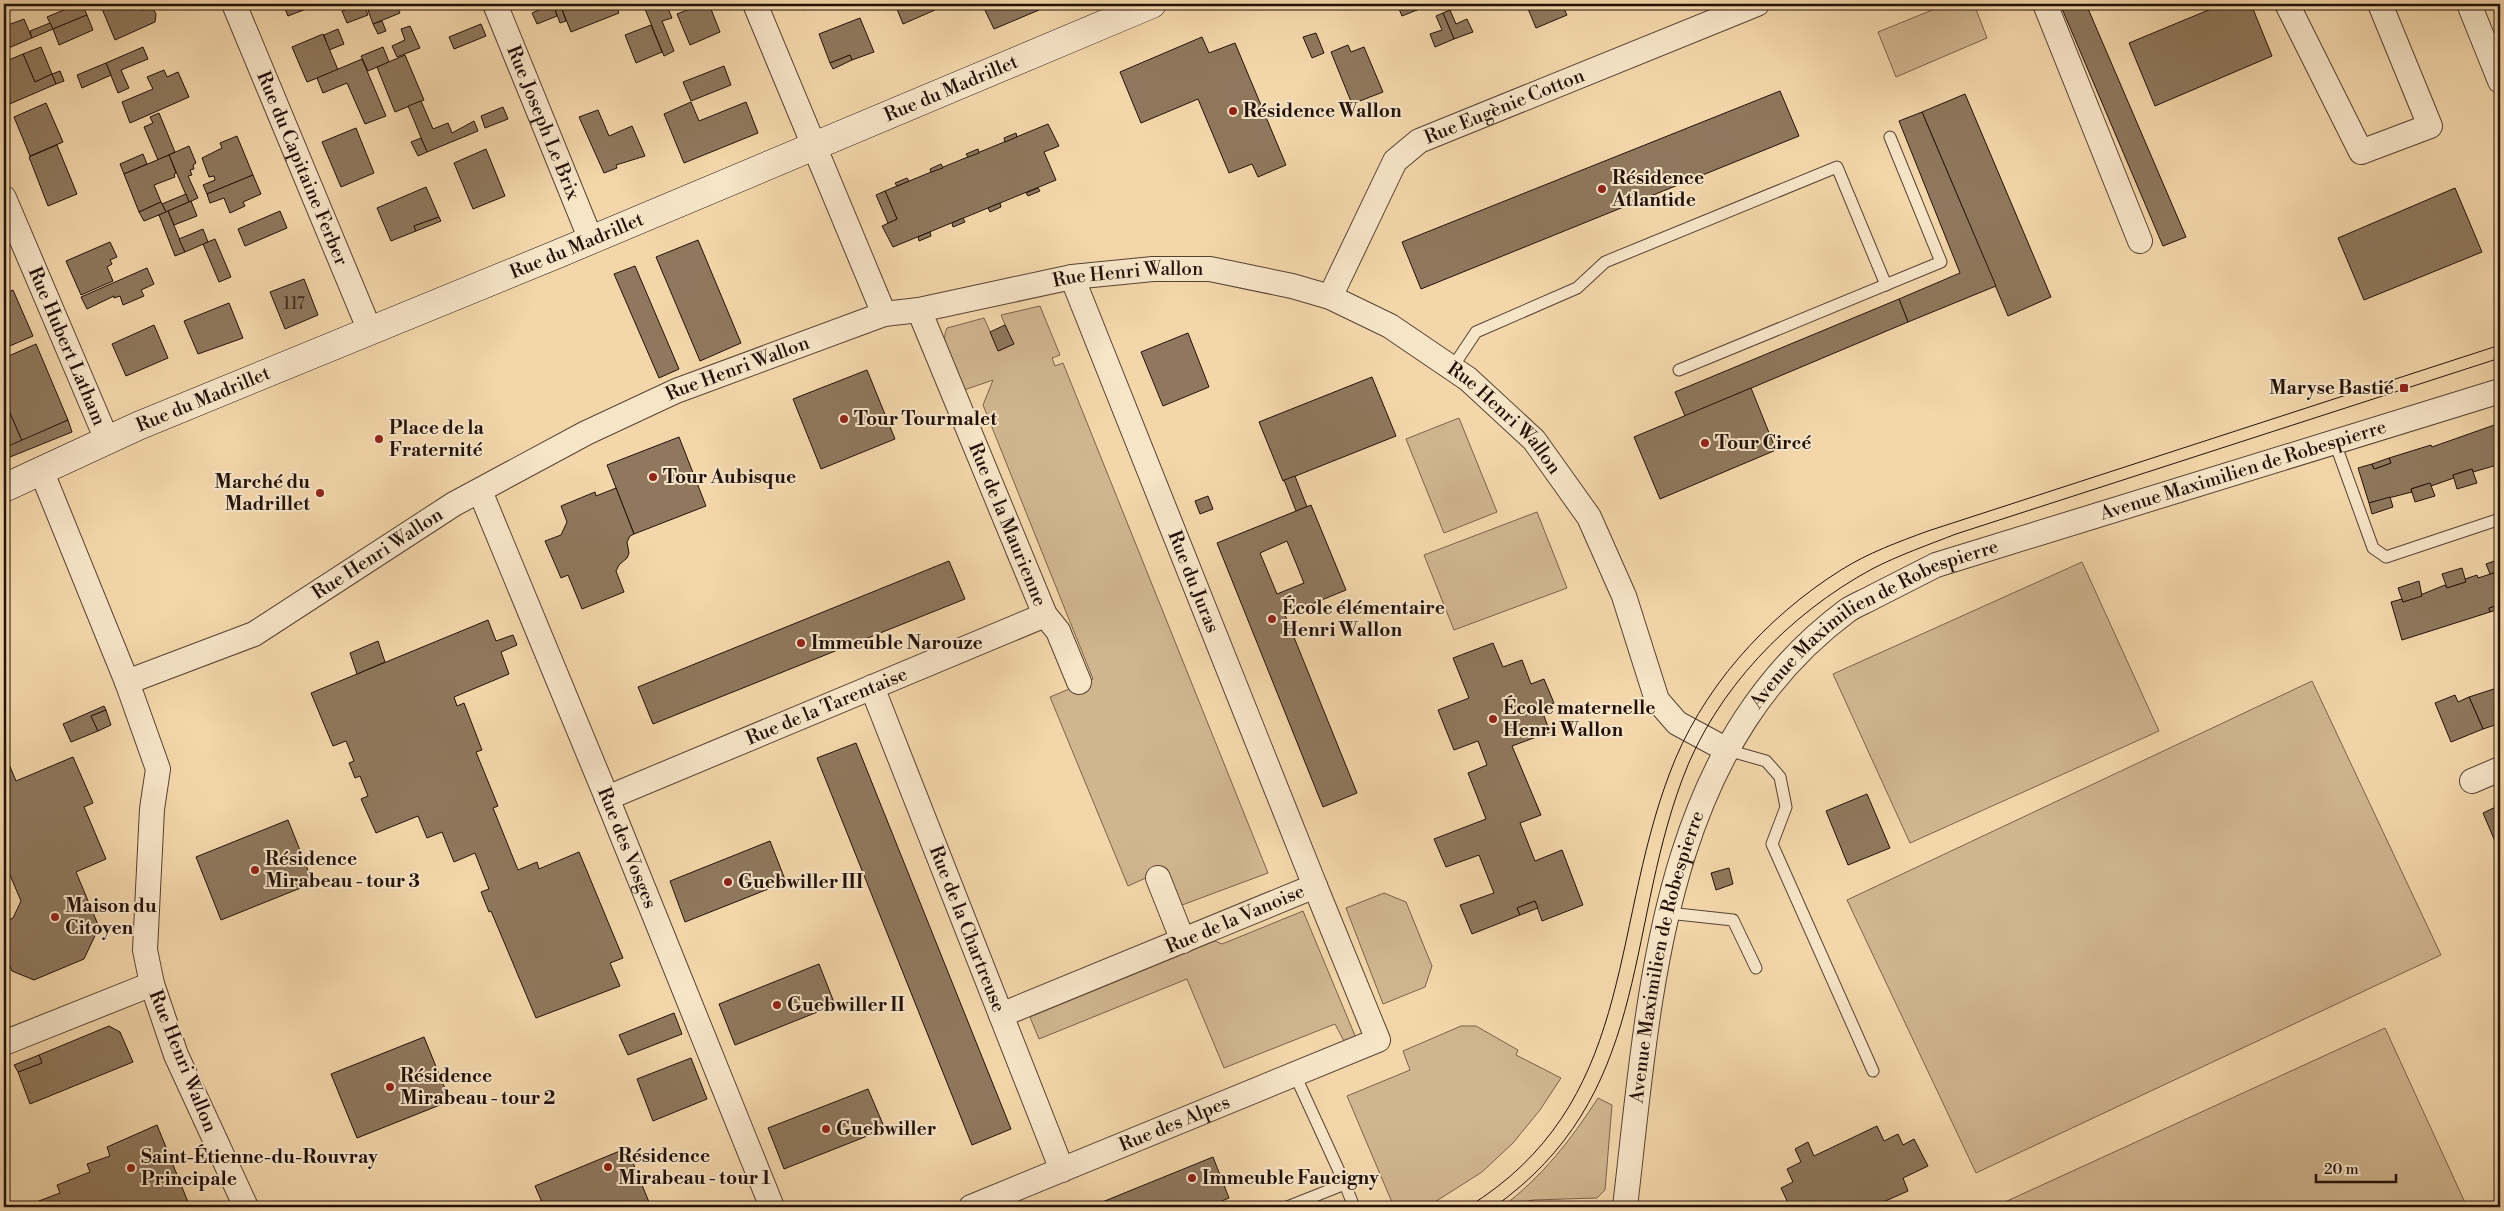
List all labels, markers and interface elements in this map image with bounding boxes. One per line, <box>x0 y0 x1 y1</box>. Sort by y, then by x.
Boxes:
street label: Rue Joseph Le Brix <box>501 42 585 204</box>
street label: Rue du Madrillet <box>881 50 1022 127</box>
street label: Rue Eugènie Cotton <box>1421 63 1588 150</box>
street label: Rue du Capitaine Ferber <box>251 68 353 269</box>
place label: Résidence Wallon <box>1243 99 1402 123</box>
marker: Résidence Wallon <box>1227 105 1239 117</box>
place label: Résidence Atlantide <box>1611 166 1704 212</box>
marker: Résidence Atlantide <box>1596 183 1608 195</box>
street label: Rue du Madrillet <box>506 207 648 284</box>
street label: Rue Henri Wallon <box>1050 256 1203 293</box>
street label: Rue Hubert Latham <box>23 263 112 429</box>
house number: 117 <box>283 294 305 314</box>
street label: Rue Henri Wallon <box>662 331 813 406</box>
street label: Rue Henri Wallon <box>1443 356 1567 479</box>
street label: Rue du Madrillet <box>132 361 274 437</box>
place label: Maryse Bastié <box>2269 376 2394 400</box>
marker: Maryse Bastié <box>2398 382 2410 394</box>
place label: Tour Tourmalet <box>854 407 997 431</box>
marker: Tour Tourmalet <box>838 413 850 425</box>
street label: Avenue Maximilien de Robespierre <box>2096 415 2389 526</box>
place label: Place de la Fraternité <box>389 416 484 462</box>
place label: Tour Circé <box>1715 431 1812 455</box>
marker: Place de la Fraternité <box>373 433 385 445</box>
marker: Tour Circé <box>1699 437 1711 449</box>
street label: Rue de la Maurienne <box>963 439 1052 610</box>
place label: Tour Aubisque <box>663 465 796 489</box>
place label: Marché du Madrillet <box>214 470 310 516</box>
marker: Tour Aubisque <box>647 471 659 483</box>
marker: Marché du Madrillet <box>314 487 326 499</box>
street label: Rue Henri Wallon <box>307 502 447 605</box>
street label: Rue du Juras <box>1162 527 1225 636</box>
street label: Avenue Maximilien de Robespierre <box>1744 534 2001 714</box>
place label: École élémentaire Henri Wallon <box>1282 595 1445 642</box>
marker: École élémentaire Henri Wallon <box>1266 613 1278 625</box>
place label: Immeuble Narouze <box>811 631 983 655</box>
marker: Immeuble Narouze <box>795 637 807 649</box>
street label: Rue de la Tarentaise <box>742 662 911 751</box>
place label: École maternelle Henri Wallon <box>1503 695 1655 742</box>
marker: École maternelle Henri Wallon <box>1487 713 1499 725</box>
street label: Rue des Vosges <box>592 784 662 912</box>
street label: Avenue Maximilien de Robespierre <box>1625 807 1710 1105</box>
street label: Rue de la Chartreuse <box>924 842 1011 1016</box>
place label: Résidence Mirabeau - tour 3 <box>265 847 420 893</box>
marker: Résidence Mirabeau - tour 3 <box>249 864 261 876</box>
place label: Guebwiller III <box>738 870 864 894</box>
marker: Guebwiller III <box>722 876 734 888</box>
street label: Rue de la Vanoise <box>1162 879 1308 959</box>
place label: Maison du Citoyen <box>65 894 157 940</box>
marker: Maison du Citoyen <box>49 911 61 923</box>
street label: Rue Henri Wallon <box>144 986 222 1136</box>
place label: Guebwiller II <box>787 993 906 1017</box>
marker: Guebwiller II <box>771 999 783 1011</box>
place label: Résidence Mirabeau - tour 2 <box>400 1064 555 1110</box>
marker: Résidence Mirabeau - tour 2 <box>384 1081 396 1093</box>
street label: Rue des Alpes <box>1116 1090 1234 1157</box>
place label: Guebwiller <box>836 1117 937 1141</box>
marker: Guebwiller <box>820 1123 832 1135</box>
place label: Saint-Étienne-du-Rouvray Principale <box>141 1144 378 1191</box>
place label: Résidence Mirabeau - tour 1 <box>618 1144 771 1190</box>
scale bar <box>2316 1151 2396 1183</box>
text: 20 m <box>2324 1160 2359 1179</box>
marker: Résidence Mirabeau - tour 1 <box>602 1161 614 1173</box>
marker: Saint-Étienne-du-Rouvray Principale <box>125 1162 137 1174</box>
place label: Immeuble Faucigny <box>1202 1166 1379 1190</box>
marker: Immeuble Faucigny <box>1186 1172 1198 1184</box>

